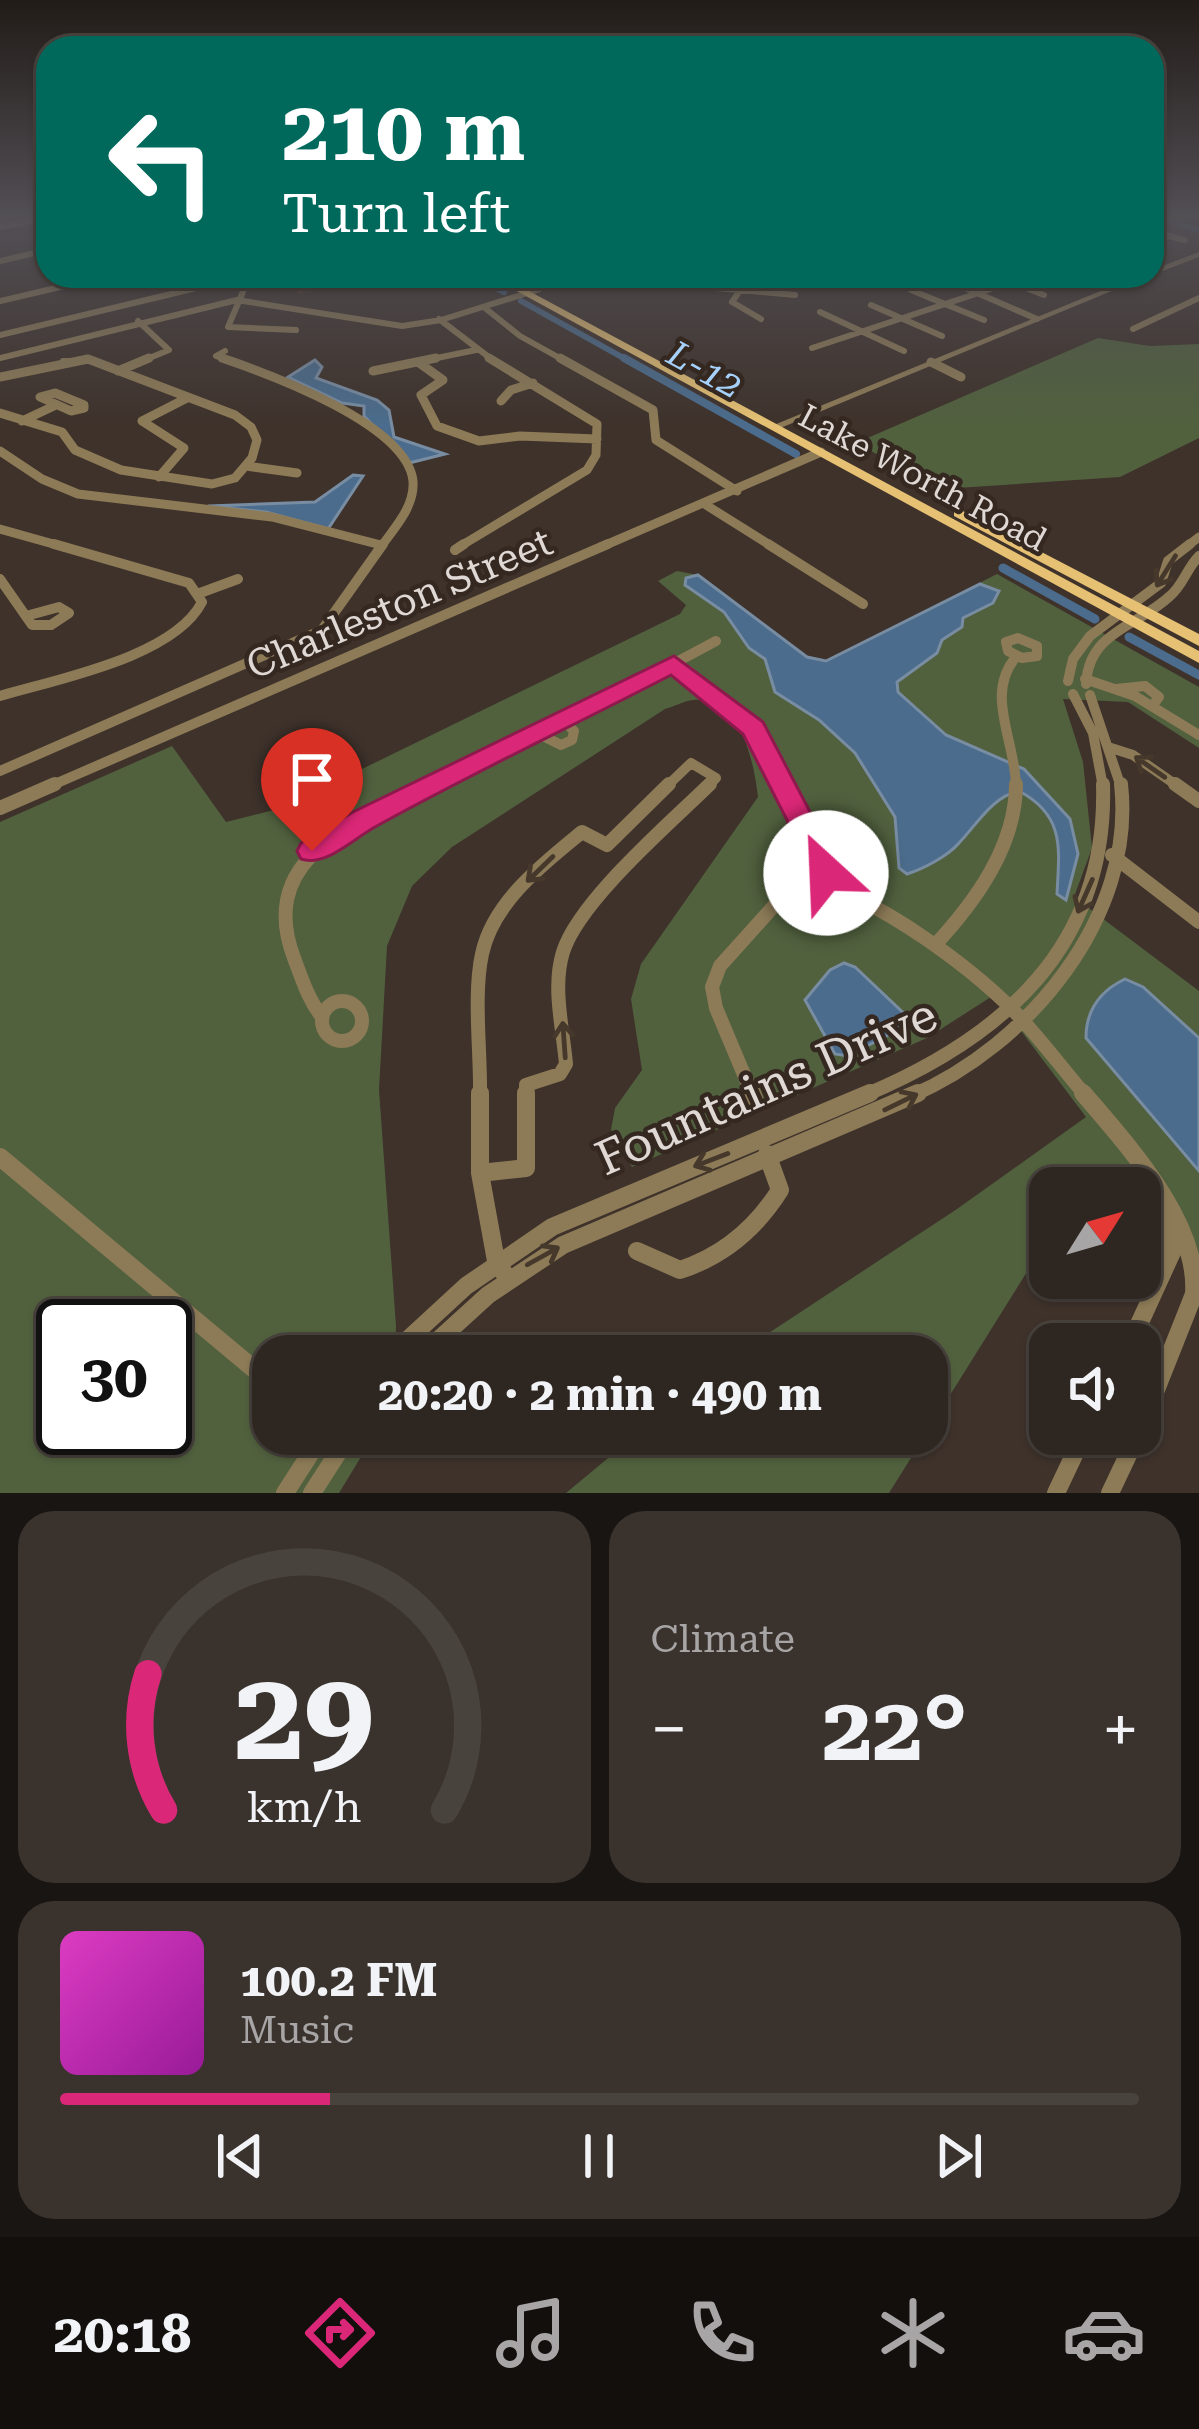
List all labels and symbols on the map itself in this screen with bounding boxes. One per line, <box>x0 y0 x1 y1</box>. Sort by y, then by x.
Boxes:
water label: L-12 <box>659 332 749 407</box>
street label: Lake Worth Road <box>792 396 1053 559</box>
street label: Charleston Street <box>240 519 559 689</box>
one-way arrow <box>1154 553 1178 587</box>
pin <box>261 728 363 851</box>
one-way arrow <box>1134 755 1167 780</box>
position arrow <box>763 810 889 936</box>
one-way arrow <box>526 854 555 883</box>
one-way arrow <box>1073 877 1095 913</box>
street label: Fountains Drive <box>587 987 946 1187</box>
one-way arrow <box>552 1021 575 1060</box>
one-way arrow <box>882 1090 918 1112</box>
one-way arrow <box>693 1151 730 1173</box>
north arrow <box>1029 1167 1161 1299</box>
one-way arrow <box>525 1244 560 1267</box>
speed limit sign: 30 <box>36 1299 192 1455</box>

